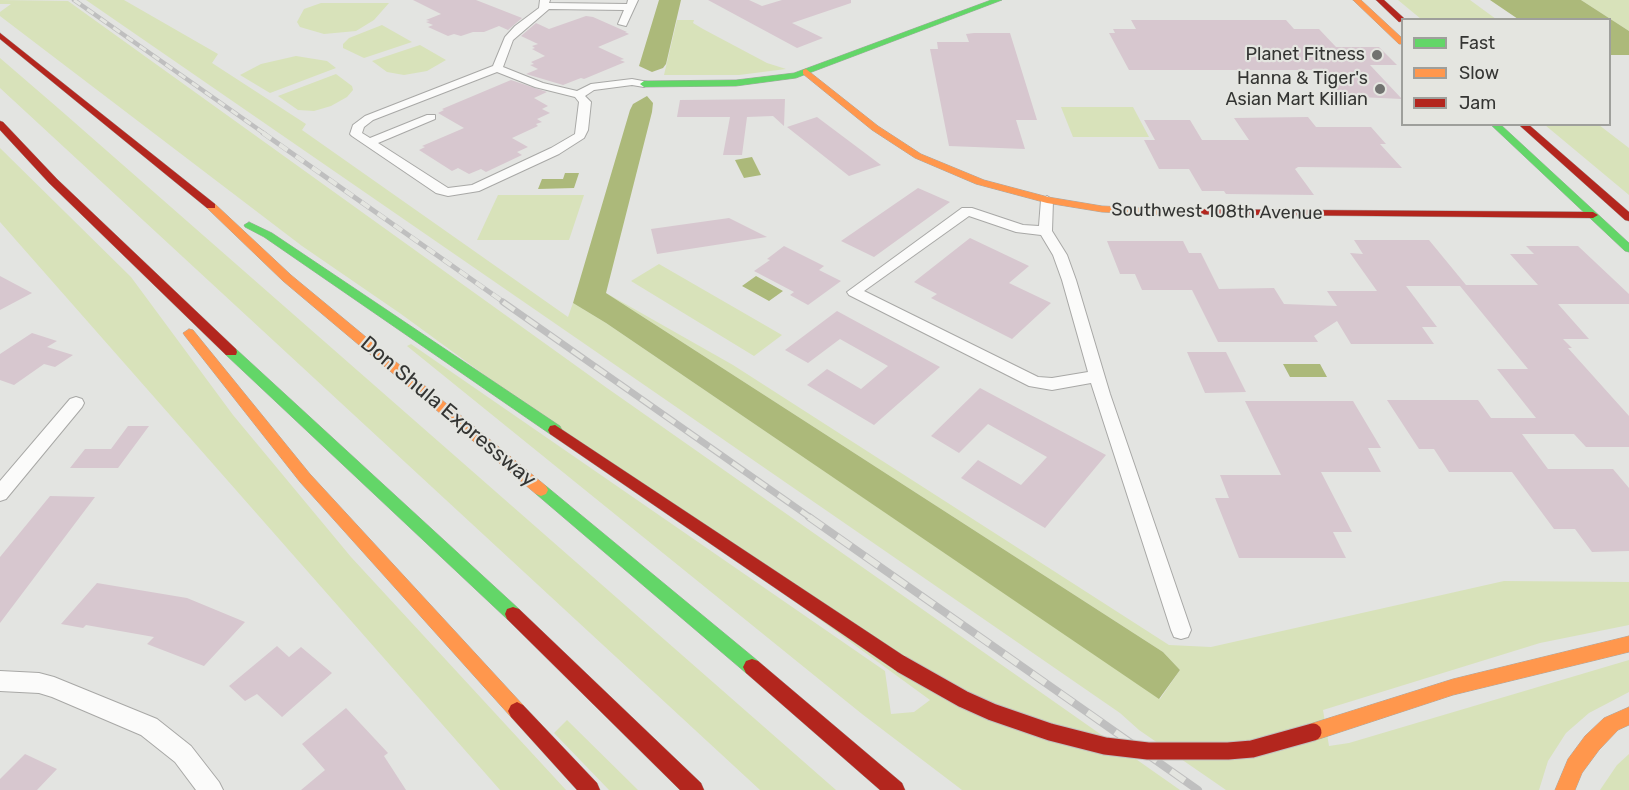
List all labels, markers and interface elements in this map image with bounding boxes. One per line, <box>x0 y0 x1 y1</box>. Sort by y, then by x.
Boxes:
legend <box>1401 18 1611 126</box>
text: Fast <box>1459 32 1495 54</box>
place label: Planet Fitness <box>1246 44 1365 66</box>
marker: Planet Fitness <box>1370 48 1384 62</box>
text: Slow <box>1459 62 1499 84</box>
place label: Hanna & Tiger's Asian Mart Killian <box>1226 68 1368 110</box>
marker: Hanna & Tiger's Asian Mart Killian <box>1373 82 1387 96</box>
text: Jam <box>1459 92 1496 114</box>
street label: Southwest 108th Avenue <box>1111 199 1323 225</box>
street label: Don Shula Expressway <box>355 331 541 493</box>

